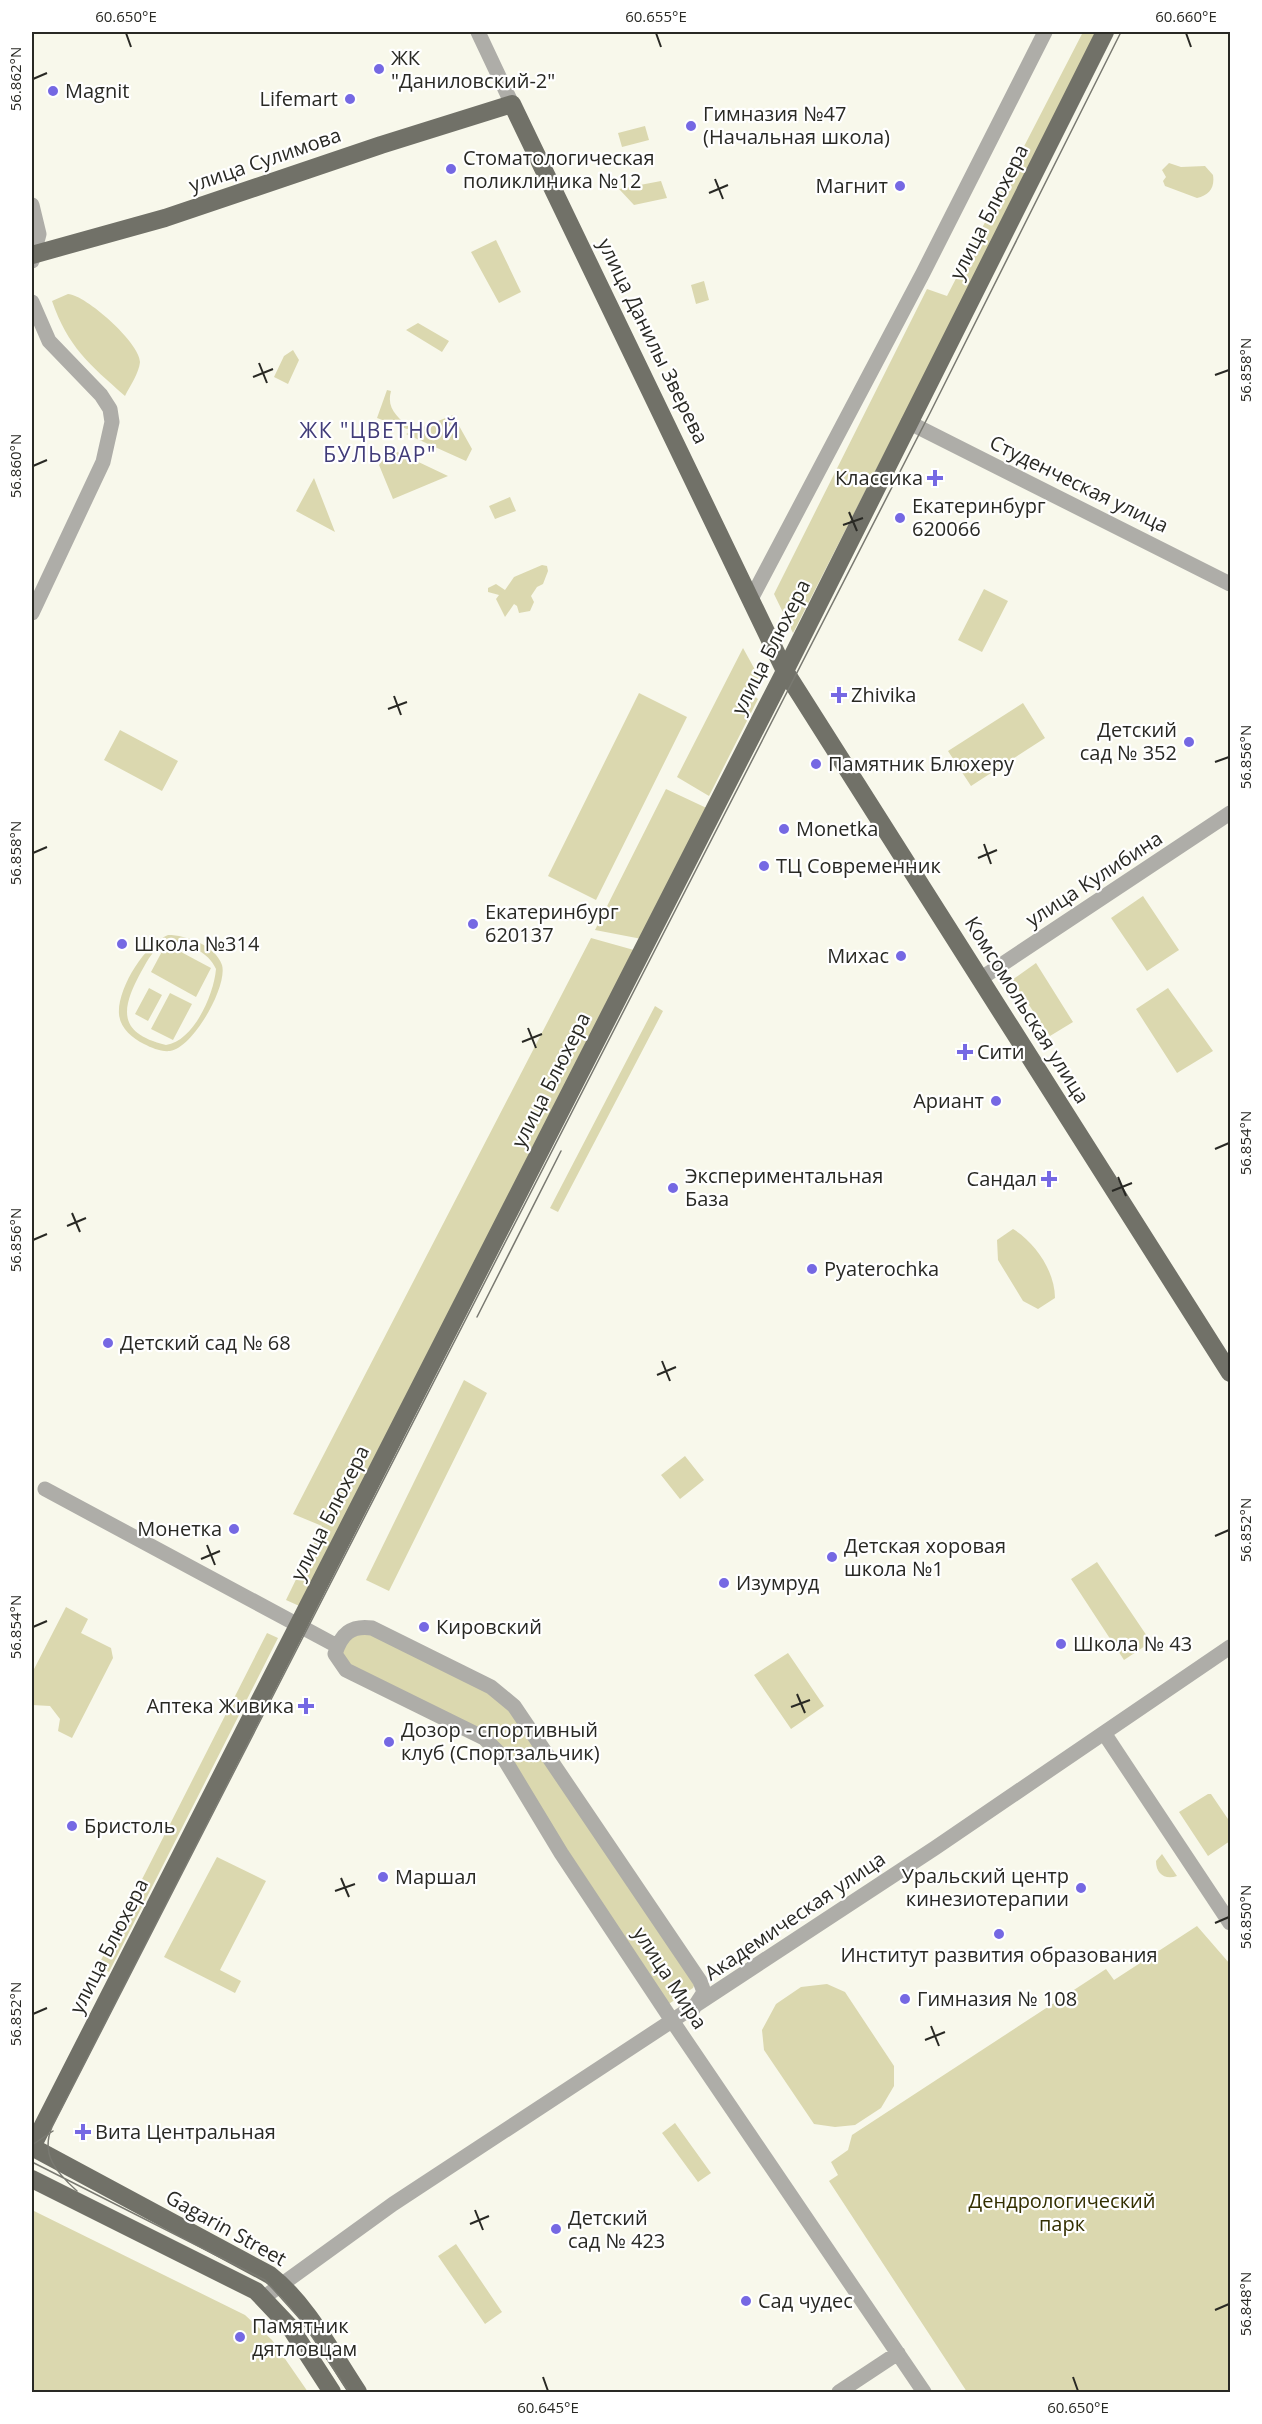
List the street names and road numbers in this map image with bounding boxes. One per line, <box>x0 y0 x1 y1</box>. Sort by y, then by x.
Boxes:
street label: улица Сулимова <box>185 121 344 198</box>
street label: улица Блюхера <box>943 140 1034 284</box>
street label: улица Данилы Зверева <box>592 233 715 448</box>
street label: Студенческая улица <box>985 428 1173 539</box>
street label: улица Блюхера <box>725 575 816 719</box>
street label: улица Кулибина <box>1020 824 1167 933</box>
street label: Комсомольская улица <box>959 911 1096 1108</box>
street label: улица Блюхера <box>505 1008 596 1152</box>
street label: улица Блюхера <box>284 1441 375 1585</box>
street label: Академическая улица <box>699 1845 890 1986</box>
street label: улица Блюхера <box>63 1874 154 2018</box>
street label: улица Мира <box>627 1921 714 2034</box>
street label: Gagarin Street <box>161 2183 291 2272</box>

